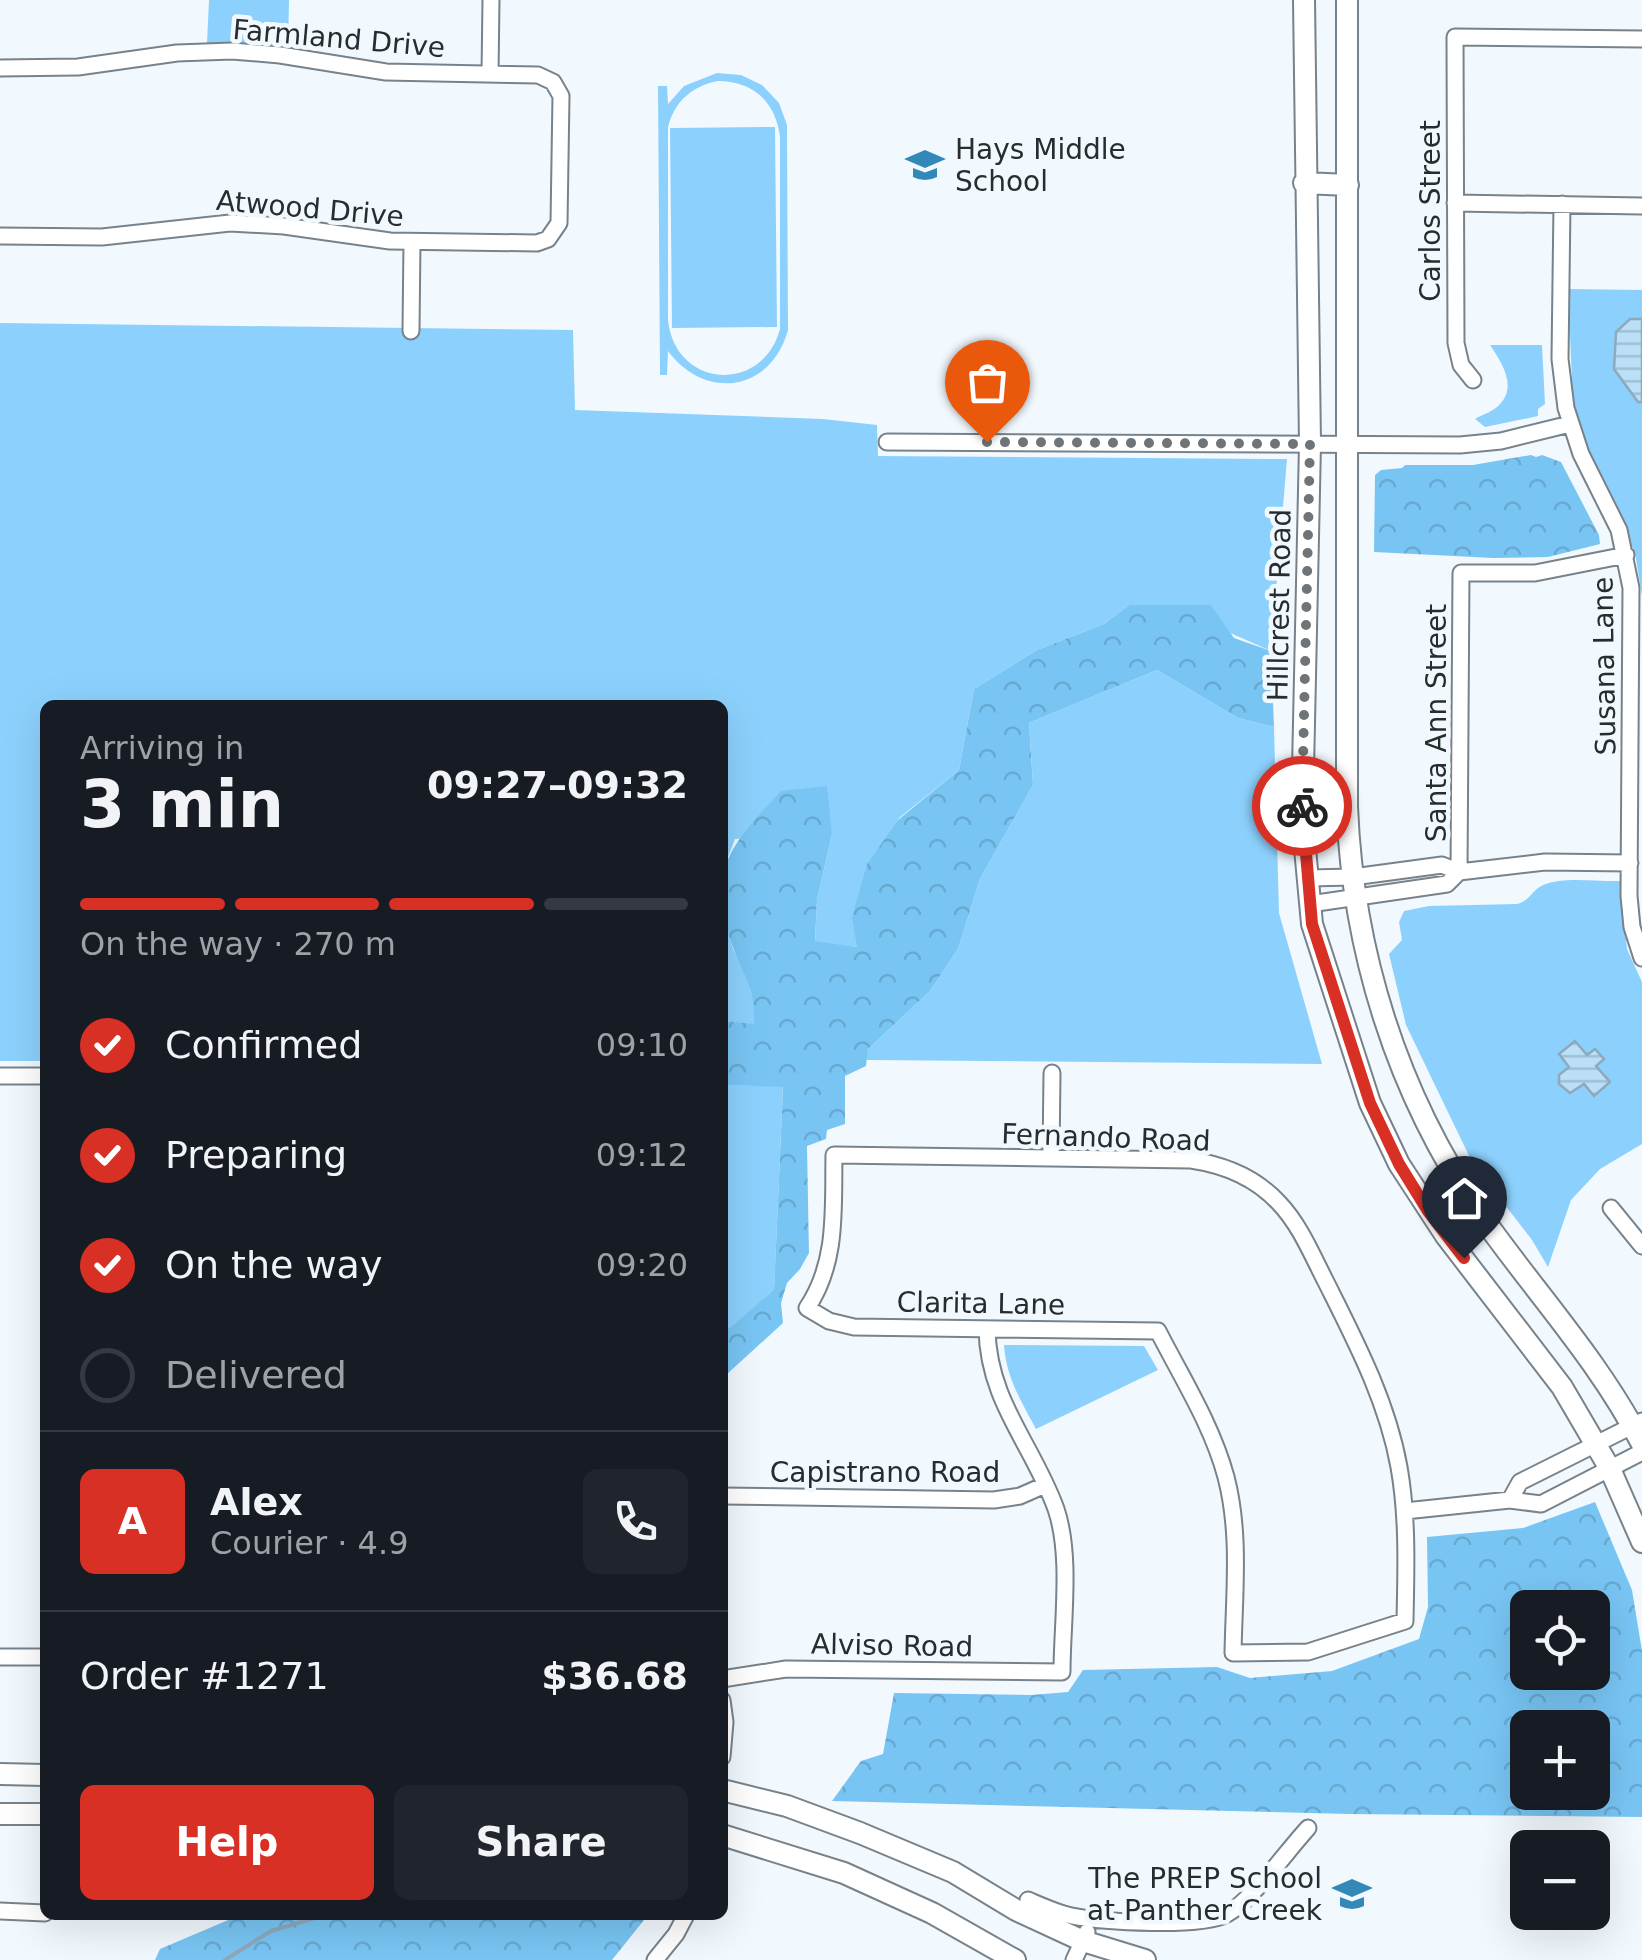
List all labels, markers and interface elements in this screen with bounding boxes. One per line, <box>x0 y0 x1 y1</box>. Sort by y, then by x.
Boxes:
street label: Farmland Drive <box>231 13 446 64</box>
street label: Carlos Street <box>1414 120 1447 302</box>
place label: Hays Middle School <box>955 133 1126 198</box>
school or university icon: Hays Middle School <box>904 144 946 186</box>
street label: Atwood Drive <box>215 184 405 233</box>
pin <box>945 340 1030 443</box>
icon: bag <box>960 355 1015 410</box>
street label: Hillcrest Road <box>1261 508 1298 702</box>
street label: Susana Lane <box>1586 576 1623 756</box>
street label: Santa Ann Street <box>1420 604 1453 842</box>
text: Arriving in <box>80 729 244 767</box>
courier <box>1252 756 1352 856</box>
text: 09:27–09:32 <box>427 763 688 807</box>
text: 3 min <box>80 767 284 842</box>
icon: bike <box>1275 779 1330 834</box>
text: On the way · 270 m <box>80 925 396 963</box>
icon: check <box>80 1018 135 1073</box>
text: Confirmed <box>165 1023 362 1067</box>
text: 09:10 <box>596 1026 688 1064</box>
street label: Fernando Road <box>1001 1117 1211 1158</box>
icon: check <box>80 1128 135 1183</box>
text: Preparing <box>165 1133 347 1177</box>
text: 09:12 <box>596 1136 688 1174</box>
pin <box>1422 1156 1507 1259</box>
icon: home <box>1437 1171 1492 1226</box>
icon: check <box>80 1238 135 1293</box>
text: On the way <box>165 1243 382 1287</box>
text: 09:20 <box>596 1246 688 1284</box>
street label: Clarita Lane <box>896 1286 1066 1321</box>
text: Delivered <box>165 1353 347 1397</box>
street label: Capistrano Road <box>770 1456 1000 1489</box>
button: phone <box>583 1469 688 1574</box>
text: Alex <box>210 1480 303 1524</box>
text: A <box>118 1499 147 1543</box>
text: Courier · 4.9 <box>210 1524 409 1562</box>
map controls <box>1510 1590 1610 1930</box>
button: locate <box>1510 1590 1610 1690</box>
street label: Alviso Road <box>811 1628 973 1663</box>
text: Order #1271 <box>80 1654 329 1698</box>
text: $36.68 <box>541 1654 688 1698</box>
button: + <box>1510 1710 1610 1810</box>
button: Help <box>80 1785 374 1900</box>
button: Share <box>394 1785 688 1900</box>
button: − <box>1510 1830 1610 1930</box>
place label: The PREP School at Panther Creek <box>1087 1862 1323 1927</box>
school or university icon: The PREP School at Panther Creek <box>1331 1873 1373 1915</box>

